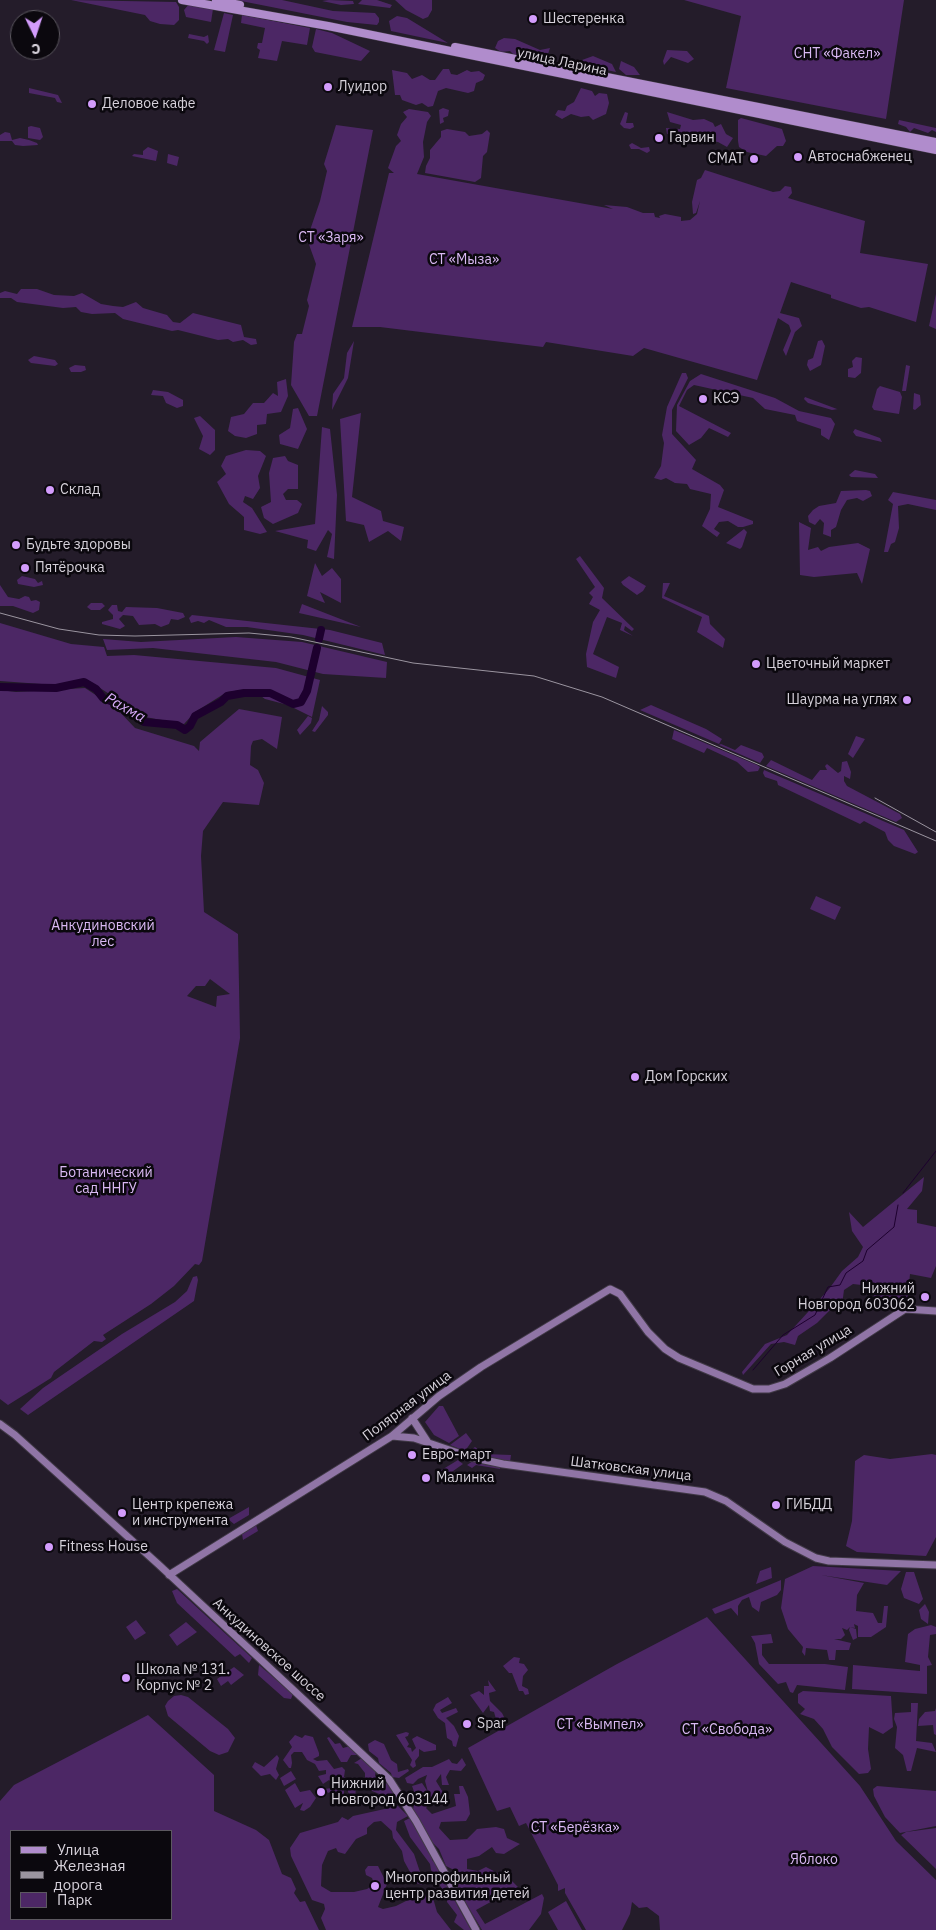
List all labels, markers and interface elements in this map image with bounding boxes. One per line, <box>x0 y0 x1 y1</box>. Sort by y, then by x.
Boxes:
north arrow <box>10 10 60 60</box>
place label: Шестеренка <box>543 11 624 27</box>
marker: Шестеренка <box>527 13 539 25</box>
text: С <box>31 40 41 58</box>
street label: улица Ларина <box>516 44 608 80</box>
park label: СНТ «Факел» <box>794 46 880 62</box>
place label: Луидор <box>338 79 387 95</box>
marker: Луидор <box>322 81 334 93</box>
place label: Деловое кафе <box>102 96 195 112</box>
marker: Деловое кафе <box>86 98 98 110</box>
place label: Гарвин <box>669 130 715 146</box>
marker: Гарвин <box>653 132 665 144</box>
place label: Автоснабженец <box>808 149 912 165</box>
place label: СМАТ <box>708 151 744 167</box>
marker: Автоснабженец <box>792 151 804 163</box>
marker: СМАТ <box>748 153 760 165</box>
park label: СТ «Заря» <box>298 230 364 246</box>
park label: СТ «Мыза» <box>429 252 499 268</box>
place label: КСЭ <box>713 391 739 407</box>
marker: КСЭ <box>697 393 709 405</box>
place label: Склад <box>60 482 100 498</box>
marker: Склад <box>44 484 56 496</box>
place label: Будьте здоровы <box>26 537 131 553</box>
marker: Будьте здоровы <box>10 539 22 551</box>
place label: Пятёрочка <box>35 560 105 576</box>
marker: Пятёрочка <box>19 562 31 574</box>
place label: Цветочный маркет <box>766 656 890 672</box>
marker: Цветочный маркет <box>750 658 762 670</box>
water label: Рахма <box>102 689 148 727</box>
place label: Шаурма на углях <box>786 692 897 708</box>
marker: Шаурма на углях <box>901 694 913 706</box>
park label: Анкудиновский лес <box>51 918 155 950</box>
place label: Дом Горских <box>645 1069 728 1085</box>
marker: Дом Горских <box>629 1071 641 1083</box>
park label: Ботанический сад ННГУ <box>59 1165 153 1198</box>
place label: Нижний Новгород 603062 <box>798 1281 915 1314</box>
marker: Нижний Новгород 603062 <box>919 1291 931 1303</box>
street label: Горная улица <box>771 1321 855 1381</box>
street label: Полярная улица <box>360 1367 454 1445</box>
place label: Евро-март <box>422 1447 491 1463</box>
marker: Евро-март <box>406 1449 418 1461</box>
street label: Шатковская улица <box>569 1453 693 1485</box>
place label: Малинка <box>436 1470 494 1486</box>
marker: Малинка <box>420 1472 432 1484</box>
place label: Центр крепежа и инструмента <box>132 1497 233 1530</box>
place label: ГИБДД <box>786 1497 832 1513</box>
marker: ГИБДД <box>770 1499 782 1511</box>
marker: Центр крепежа и инструмента <box>116 1507 128 1519</box>
place label: Fitness House <box>59 1539 148 1555</box>
marker: Fitness House <box>43 1541 55 1553</box>
street label: Анкудиновское шоссе <box>209 1595 329 1705</box>
place label: Школа № 131. Корпус № 2 <box>136 1662 230 1694</box>
marker: Школа № 131. Корпус № 2 <box>120 1672 132 1684</box>
place label: Spar <box>477 1716 506 1732</box>
park label: СТ «Вымпел» <box>557 1717 643 1733</box>
marker: Spar <box>461 1718 473 1730</box>
park label: СТ «Свобода» <box>682 1722 772 1738</box>
place label: Нижний Новгород 603144 <box>331 1776 448 1808</box>
marker: Нижний Новгород 603144 <box>315 1786 327 1798</box>
park label: СТ «Берёзка» <box>531 1820 619 1836</box>
legend <box>10 1830 172 1920</box>
text: Улица <box>57 1840 99 1859</box>
park label: Яблоко <box>790 1852 838 1868</box>
text: Железная дорога <box>54 1856 125 1894</box>
place label: Многопрофильный центр развития детей <box>385 1870 530 1902</box>
marker: Многопрофильный центр развития детей <box>369 1880 381 1892</box>
text: Парк <box>57 1890 92 1909</box>

